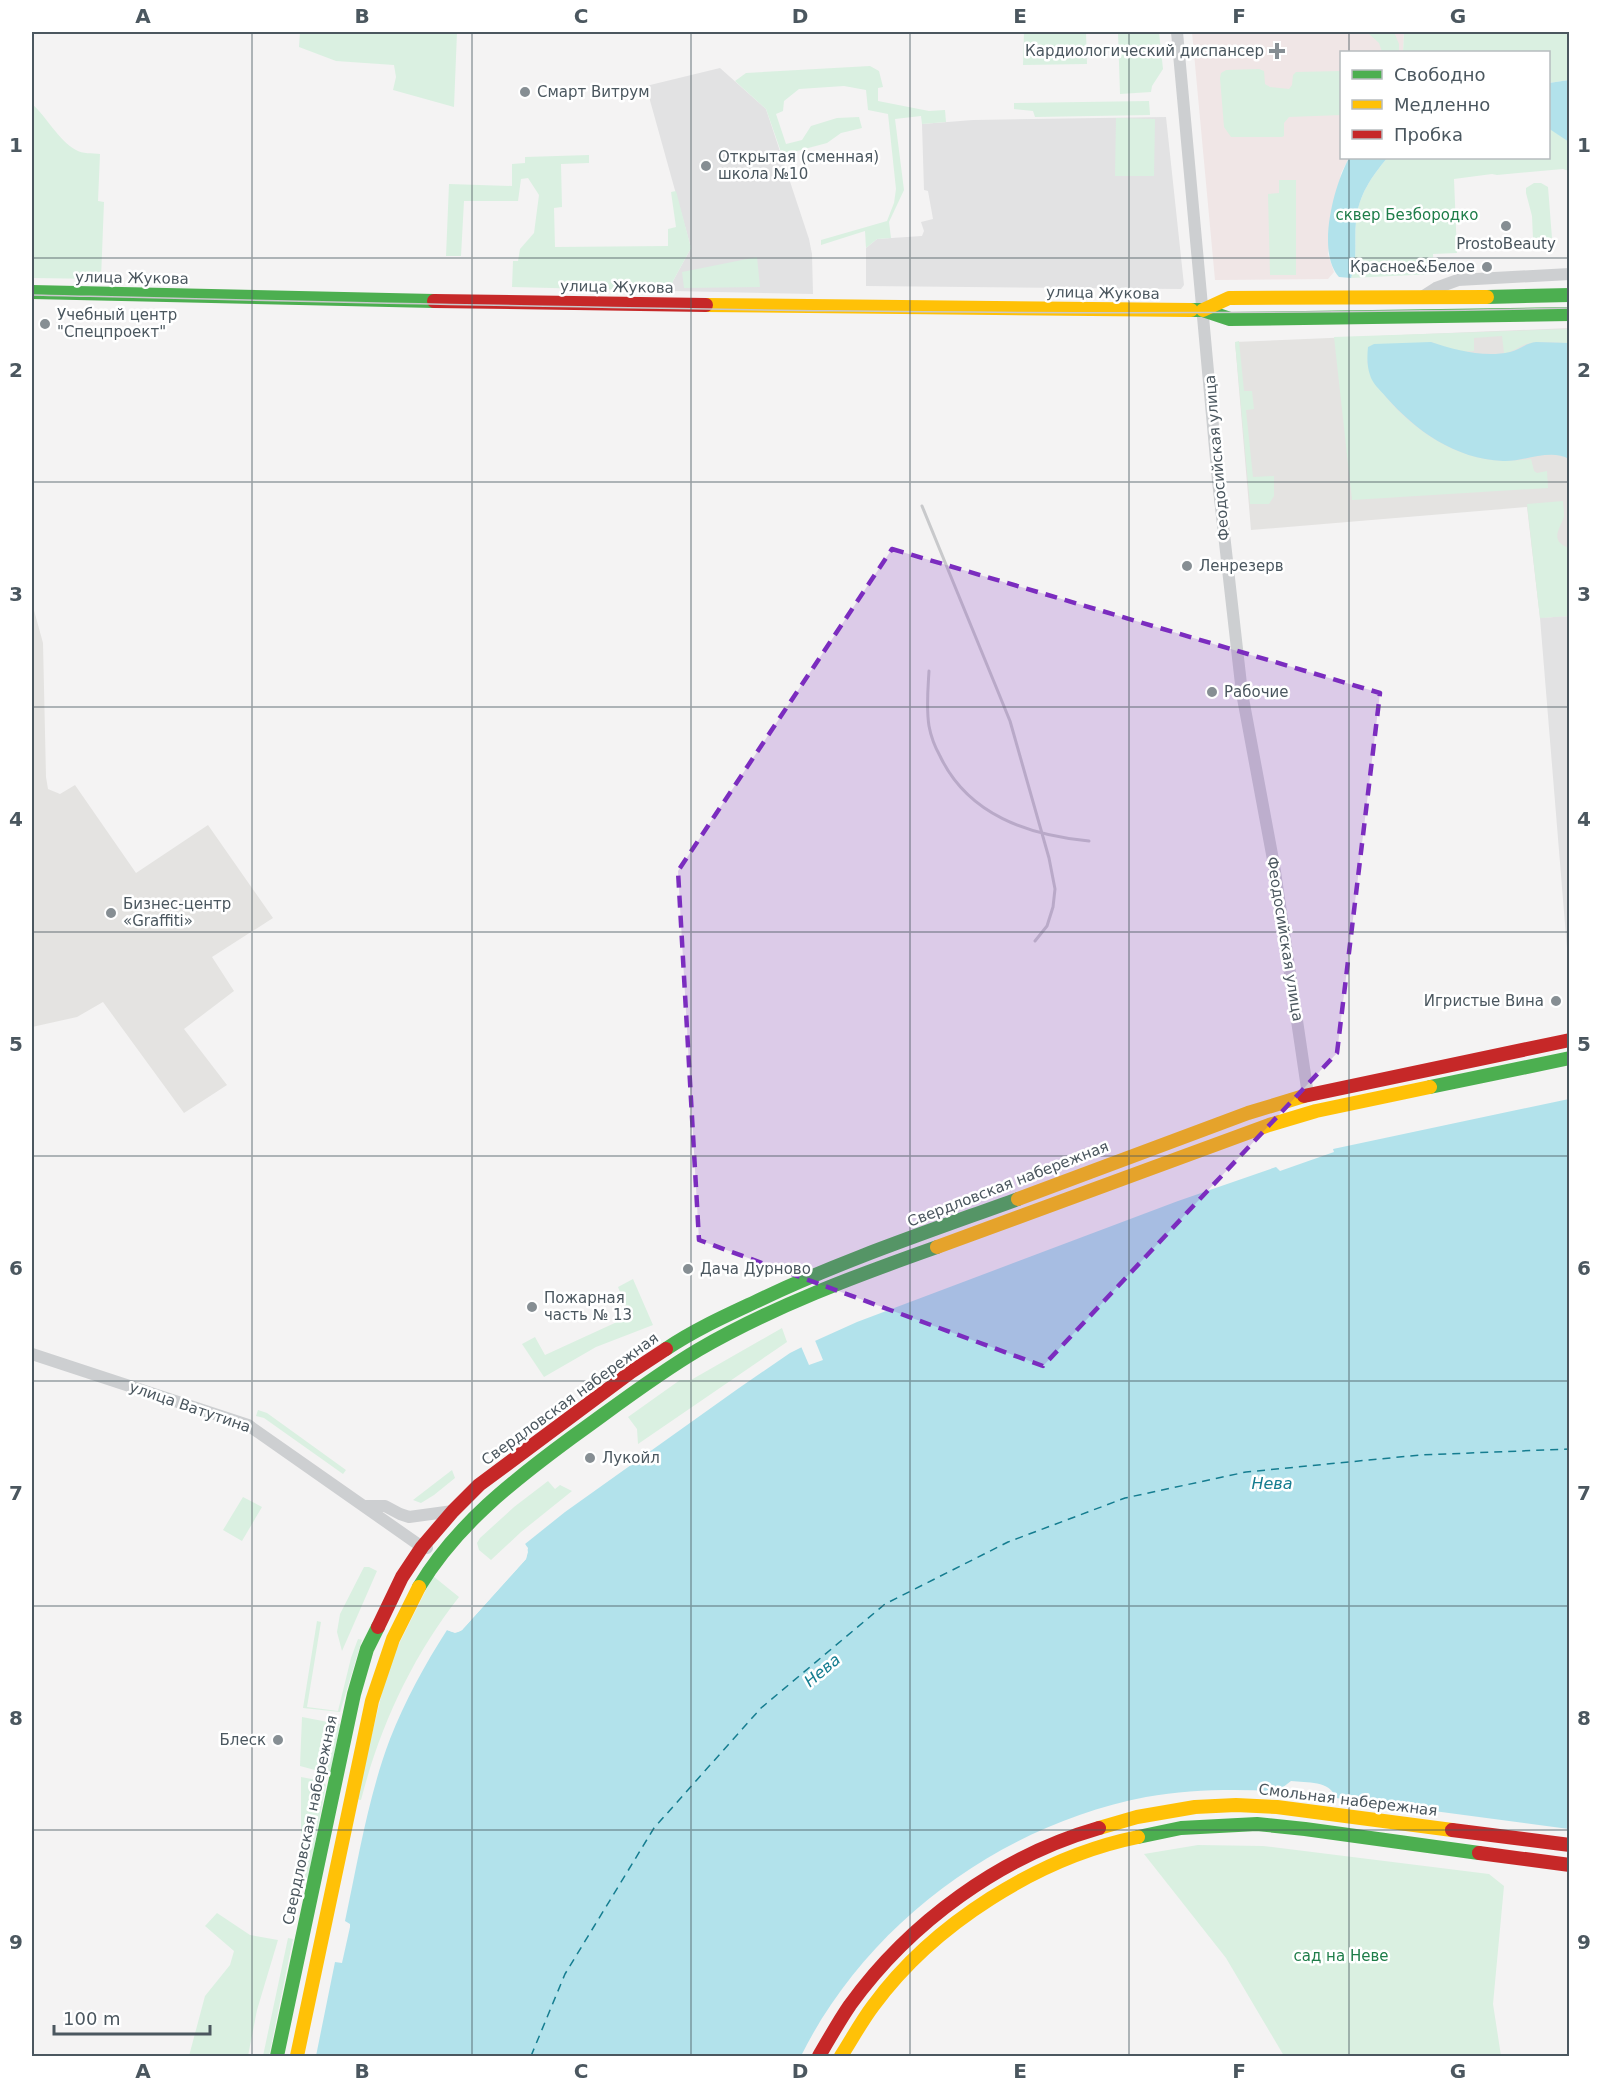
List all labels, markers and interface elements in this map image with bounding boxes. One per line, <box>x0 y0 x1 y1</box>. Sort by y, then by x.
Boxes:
text: A <box>135 4 151 28</box>
text: B <box>354 4 370 28</box>
text: C <box>574 4 588 28</box>
text: D <box>792 4 808 28</box>
text: E <box>1013 4 1027 28</box>
text: F <box>1232 4 1246 28</box>
text: G <box>1450 4 1466 28</box>
place label: Кардиологический диспансер <box>1025 42 1264 60</box>
marker: Кардиологический диспансер <box>1268 42 1286 60</box>
legend <box>1340 51 1550 159</box>
text: Свободно <box>1394 64 1486 85</box>
place label: Смарт Витрум <box>537 83 650 101</box>
marker: Смарт Витрум <box>518 85 532 99</box>
text: Медленно <box>1394 94 1490 115</box>
text: Пробка <box>1394 124 1463 145</box>
text: 1 <box>9 133 23 157</box>
text: 1 <box>1577 133 1591 157</box>
place label: Открытая (сменная) школа №10 <box>718 148 879 183</box>
marker: Открытая (сменная) школа №10 <box>699 159 713 173</box>
park label: сквер Безбородко <box>1336 206 1478 224</box>
marker: ProstoBeauty <box>1499 219 1513 233</box>
place label: ProstoBeauty <box>1456 235 1556 253</box>
place label: Красное&Белое <box>1350 258 1475 276</box>
marker: Красное&Белое <box>1480 260 1494 274</box>
street label: улица Жукова <box>75 268 189 288</box>
street label: улица Жукова <box>560 277 674 297</box>
street label: улица Жукова <box>1046 283 1160 303</box>
place label: Учебный центр "Спецпроект" <box>57 306 177 341</box>
marker: Учебный центр "Спецпроект" <box>38 317 52 331</box>
text: 2 <box>9 358 23 382</box>
text: 2 <box>1577 358 1591 382</box>
street label: Феодосийская улица <box>1201 374 1233 542</box>
place label: Ленрезерв <box>1199 557 1284 575</box>
marker: Ленрезерв <box>1180 559 1194 573</box>
text: 3 <box>9 582 23 606</box>
text: 3 <box>1577 582 1591 606</box>
place label: Рабочие <box>1224 683 1289 701</box>
marker: Рабочие <box>1205 685 1219 699</box>
text: 4 <box>9 807 23 831</box>
text: 4 <box>1577 807 1591 831</box>
street label: Феодосийская улица <box>1263 855 1307 1023</box>
place label: Бизнес-центр «Graffiti» <box>123 895 231 930</box>
marker: Бизнес-центр «Graffiti» <box>104 906 118 920</box>
place label: Игристые Вина <box>1424 992 1544 1010</box>
marker: Игристые Вина <box>1549 994 1563 1008</box>
text: 5 <box>9 1032 23 1056</box>
text: 5 <box>1577 1032 1591 1056</box>
street label: Свердловская набережная <box>905 1137 1111 1231</box>
text: 6 <box>9 1256 23 1280</box>
text: 6 <box>1577 1256 1591 1280</box>
place label: Дача Дурново <box>700 1260 811 1278</box>
marker: Дача Дурново <box>681 1262 695 1276</box>
place label: Пожарная часть № 13 <box>544 1289 632 1324</box>
marker: Пожарная часть № 13 <box>525 1300 539 1314</box>
street label: Свердловская набережная <box>478 1329 662 1469</box>
street label: улица Ватутина <box>127 1378 253 1436</box>
place label: Лукойл <box>602 1449 660 1467</box>
marker: Лукойл <box>583 1451 597 1465</box>
water label: Нева <box>1251 1474 1293 1493</box>
text: 7 <box>9 1481 23 1505</box>
text: 7 <box>1577 1481 1591 1505</box>
water label: Нева <box>800 1650 844 1691</box>
text: 8 <box>9 1706 23 1730</box>
text: 8 <box>1577 1706 1591 1730</box>
street label: Свердловская набережная <box>279 1713 341 1927</box>
place label: Блеск <box>220 1731 266 1749</box>
marker: Блеск <box>271 1733 285 1747</box>
street label: Смольная набережная <box>1258 1780 1438 1820</box>
text: 9 <box>9 1930 23 1954</box>
text: 9 <box>1577 1930 1591 1954</box>
park label: сад на Неве <box>1294 1947 1388 1965</box>
scale bar <box>54 1998 210 2036</box>
text: 100 m <box>63 2008 121 2029</box>
text: A <box>135 2059 151 2083</box>
text: B <box>354 2059 370 2083</box>
text: C <box>574 2059 588 2083</box>
text: D <box>792 2059 808 2083</box>
text: E <box>1013 2059 1027 2083</box>
text: F <box>1232 2059 1246 2083</box>
text: G <box>1450 2059 1466 2083</box>

